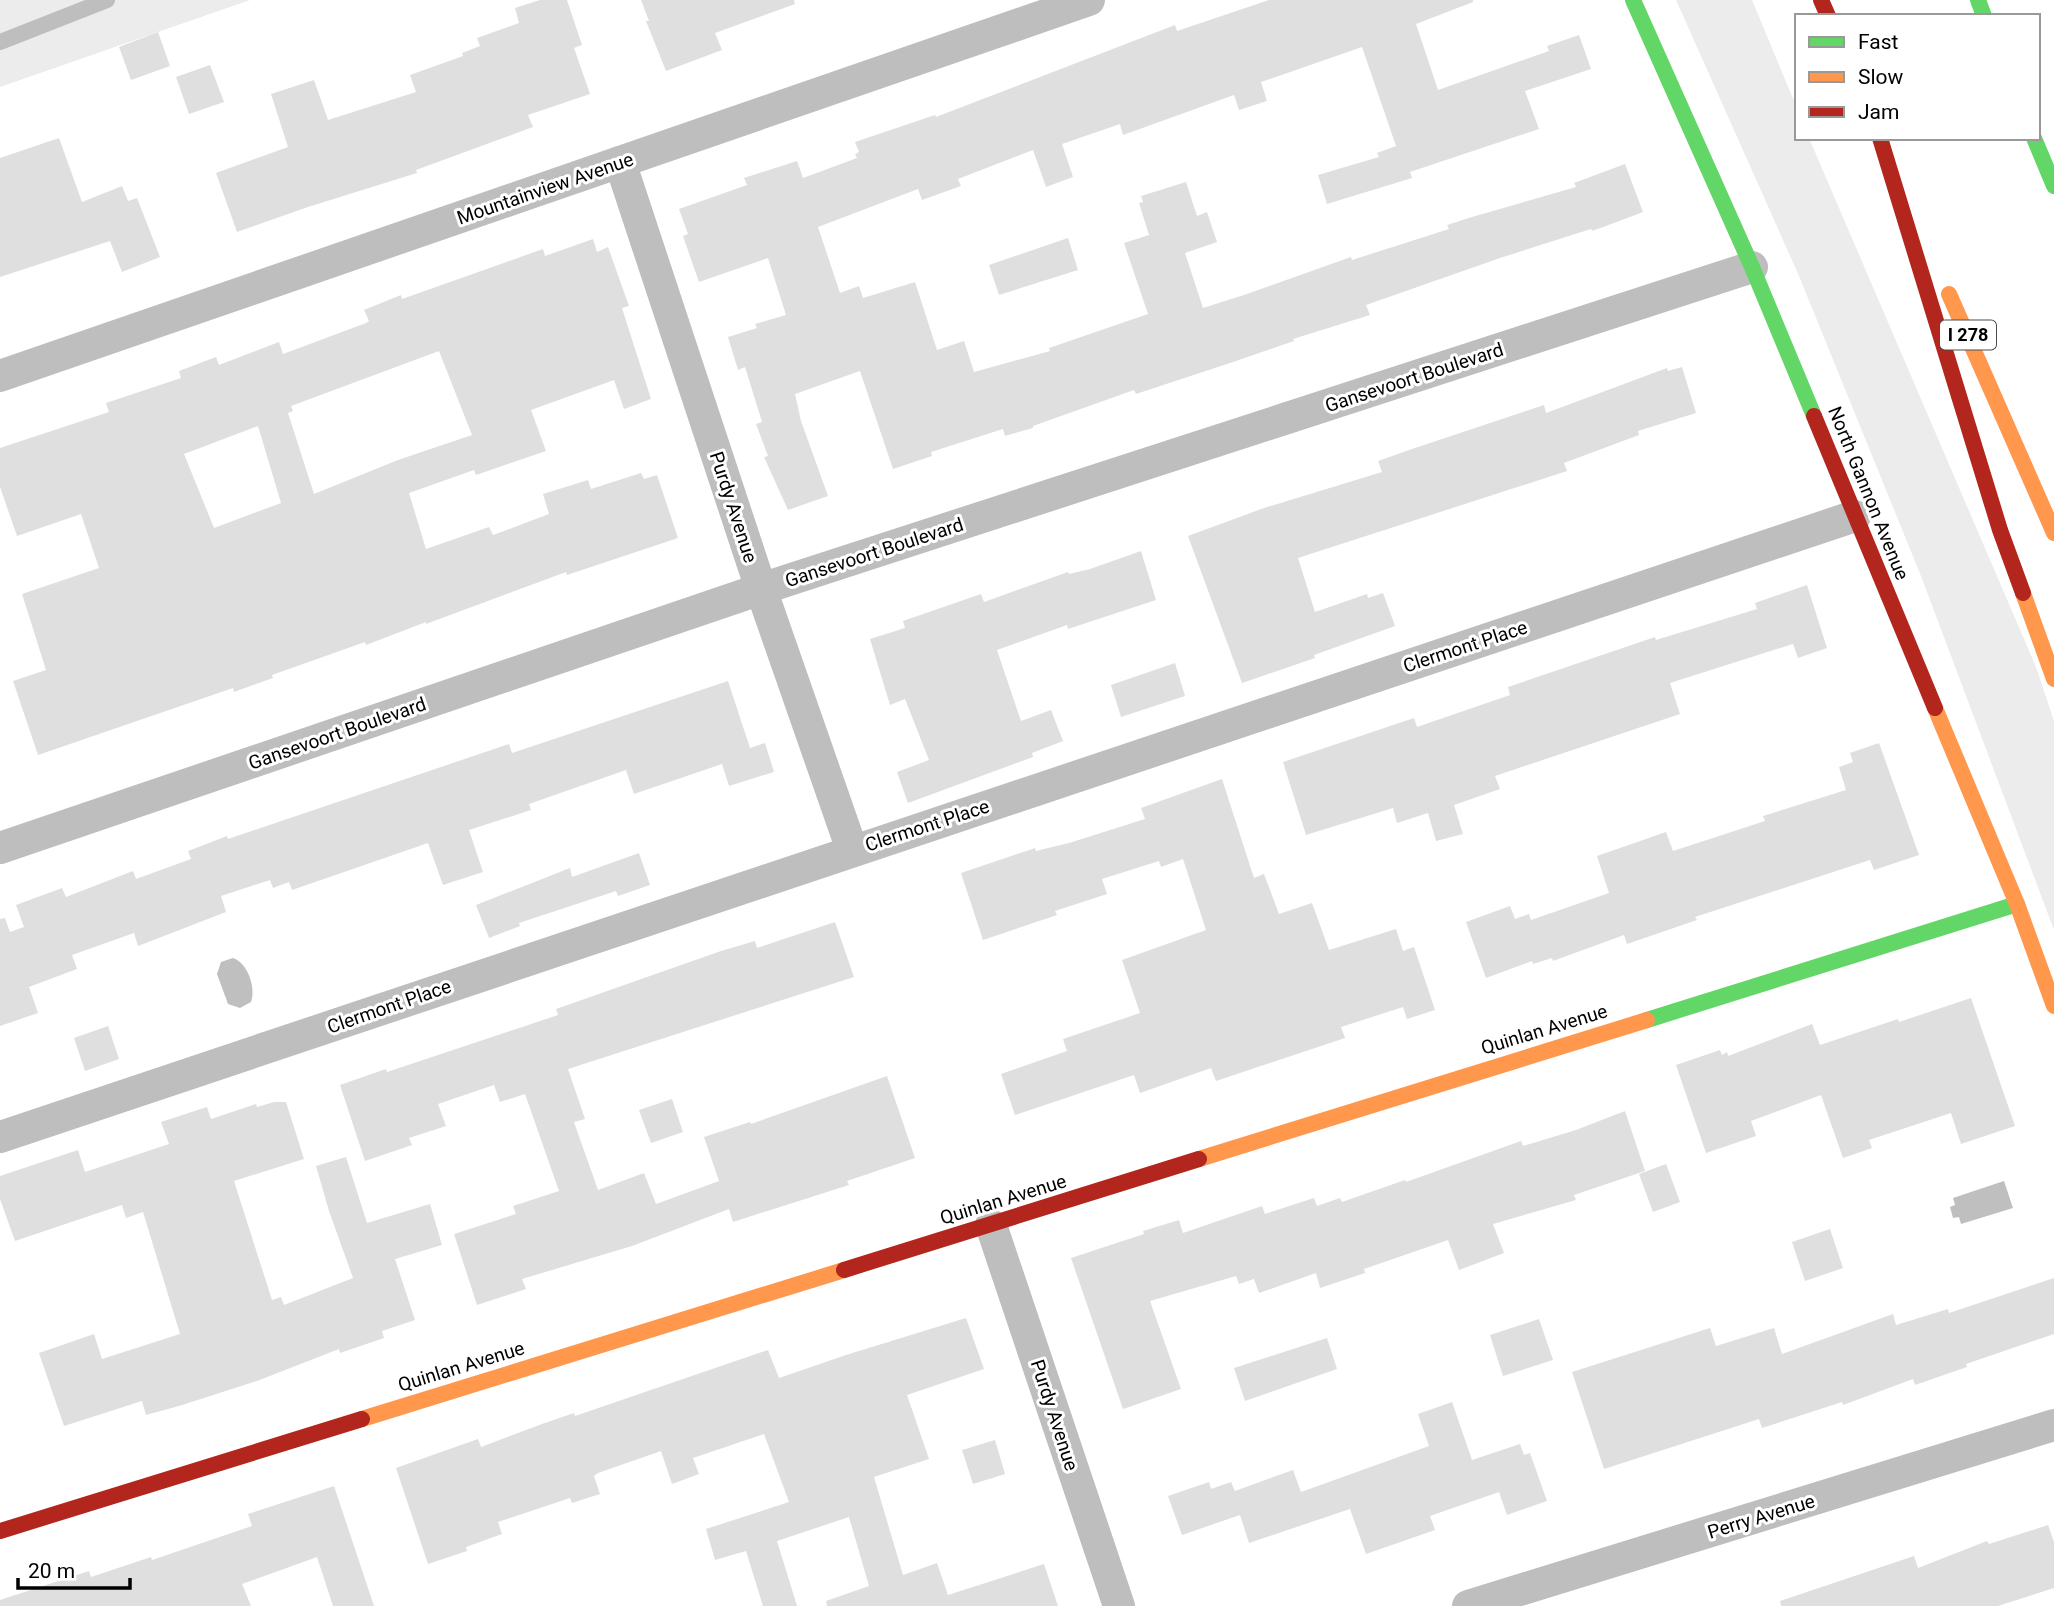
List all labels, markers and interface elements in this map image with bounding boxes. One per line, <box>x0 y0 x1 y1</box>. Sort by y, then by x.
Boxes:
legend <box>1795 14 2040 140</box>
text: Fast <box>1858 30 1899 54</box>
text: Slow <box>1858 65 1904 89</box>
text: Jam <box>1858 100 1899 124</box>
street label: Mountainview Avenue <box>454 147 636 229</box>
road number: I 278 <box>1940 320 1996 349</box>
street label: Gansevoort Boulevard <box>1322 338 1506 417</box>
street label: North Gannon Avenue <box>1823 403 1914 583</box>
street label: Purdy Avenue <box>705 449 762 566</box>
street label: Gansevoort Boulevard <box>782 513 966 592</box>
street label: Clermont Place <box>1400 616 1530 677</box>
street label: Gansevoort Boulevard <box>245 692 429 775</box>
street label: Clermont Place <box>862 795 992 856</box>
street label: Clermont Place <box>324 975 454 1038</box>
street label: Quinlan Avenue <box>1478 999 1610 1060</box>
street label: Quinlan Avenue <box>937 1169 1069 1230</box>
street label: Quinlan Avenue <box>395 1336 527 1397</box>
street label: Purdy Avenue <box>1026 1357 1083 1474</box>
street label: Perry Avenue <box>1705 1489 1818 1544</box>
scale bar <box>18 1546 130 1590</box>
text: 20 m <box>28 1559 75 1583</box>

